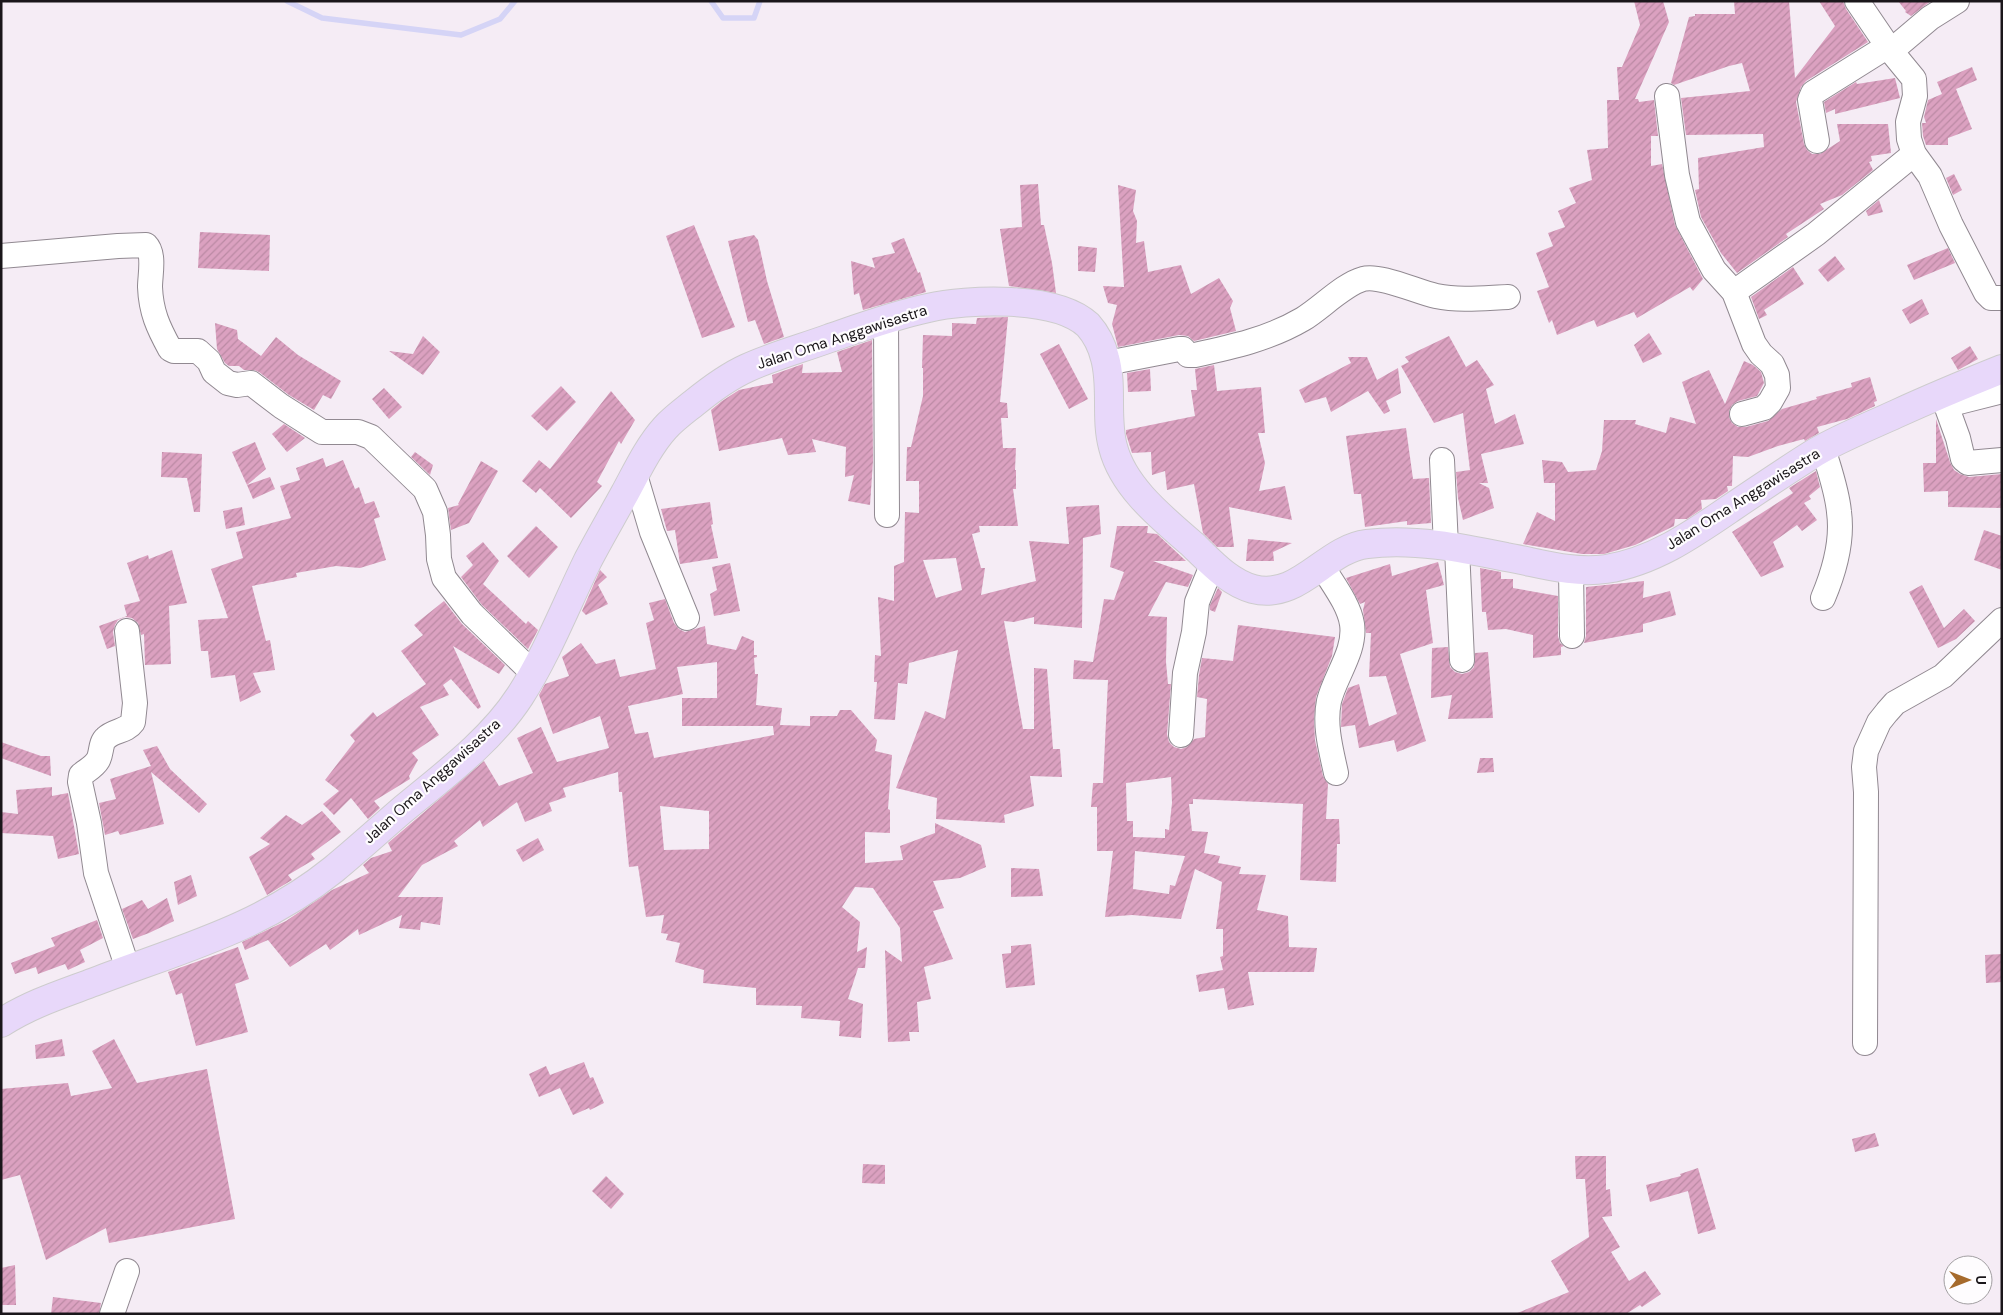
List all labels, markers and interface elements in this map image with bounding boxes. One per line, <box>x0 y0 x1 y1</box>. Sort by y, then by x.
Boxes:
street label: Jalan Oma Anggawisastra <box>754 300 930 374</box>
street label: Jalan Oma Anggawisastra <box>1662 443 1824 555</box>
street label: Jalan Oma Anggawisastra <box>359 714 505 848</box>
north arrow <box>1943 1255 1993 1305</box>
text: U <box>1972 1275 1990 1285</box>

